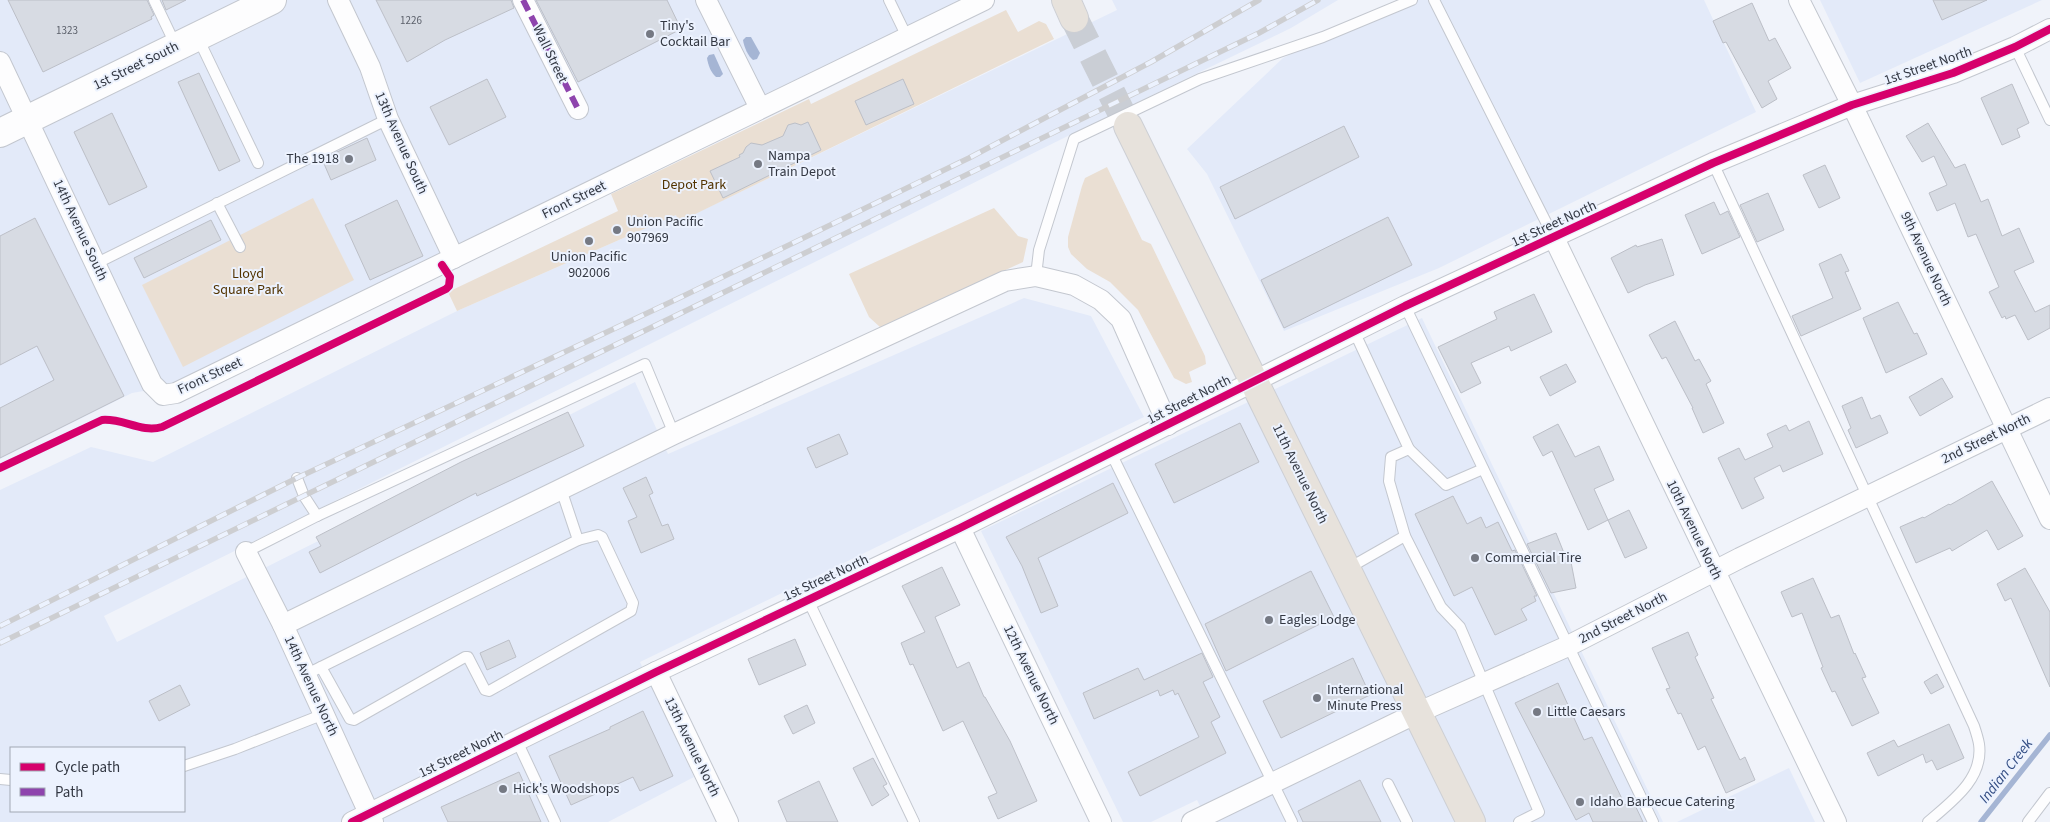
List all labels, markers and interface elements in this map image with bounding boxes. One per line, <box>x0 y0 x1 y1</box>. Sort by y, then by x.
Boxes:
house number: 1226 <box>400 13 422 28</box>
place label: Tiny's Cocktail Bar <box>660 16 730 52</box>
street label: Wall Street <box>527 21 573 87</box>
house number: 1323 <box>56 23 78 38</box>
marker: Tiny's Cocktail Bar <box>644 28 656 40</box>
street label: 1st Street South <box>90 37 182 95</box>
street label: 1st Street North <box>1881 42 1975 90</box>
street label: 13th Avenue South <box>369 89 433 197</box>
place label: Nampa Train Depot <box>768 146 836 182</box>
place label: The 1918 <box>286 149 339 169</box>
marker: The 1918 <box>343 153 355 165</box>
marker: Nampa Train Depot <box>752 158 764 170</box>
park label: Depot Park <box>662 175 726 195</box>
street label: 14th Avenue South <box>48 176 112 284</box>
street label: Front Street <box>539 176 610 224</box>
street label: 1st Street North <box>1508 196 1600 252</box>
street label: 9th Avenue North <box>1895 209 1957 309</box>
place label: Union Pacific 907969 <box>627 212 704 248</box>
marker: Union Pacific 907969 <box>611 224 623 236</box>
marker: Union Pacific 902006 <box>583 235 595 247</box>
place label: Union Pacific 902006 <box>551 247 628 283</box>
park label: Lloyd Square Park <box>213 264 283 300</box>
street label: Front Street <box>174 352 246 400</box>
street label: 1st Street North <box>1144 370 1234 430</box>
street label: 2nd Street North <box>1938 409 2034 469</box>
street label: 11th Avenue North <box>1267 421 1333 527</box>
street label: 10th Avenue North <box>1661 477 1727 583</box>
place label: Commercial Tire <box>1485 548 1581 568</box>
street label: 1st Street North <box>780 550 872 606</box>
marker: Commercial Tire <box>1469 552 1481 564</box>
street label: 2nd Street North <box>1575 587 1671 649</box>
place label: Eagles Lodge <box>1279 610 1356 630</box>
marker: Eagles Lodge <box>1263 614 1275 626</box>
street label: 12th Avenue North <box>998 622 1064 728</box>
street label: 14th Avenue North <box>279 632 343 740</box>
place label: International Minute Press <box>1327 680 1404 716</box>
marker: International Minute Press <box>1311 692 1323 704</box>
street label: 13th Avenue North <box>659 694 725 800</box>
place label: Little Caesars <box>1547 702 1625 722</box>
marker: Little Caesars <box>1531 706 1543 718</box>
street label: 1st Street North <box>415 725 507 783</box>
water label: Indian Creek <box>1974 734 2038 808</box>
legend <box>10 747 185 812</box>
text: Cycle path <box>55 757 120 778</box>
place label: Hick's Woodshops <box>513 779 620 799</box>
text: Path <box>55 782 83 803</box>
marker: Hick's Woodshops <box>497 783 509 795</box>
place label: Idaho Barbecue Catering <box>1590 792 1734 812</box>
marker: Idaho Barbecue Catering <box>1574 796 1586 808</box>

